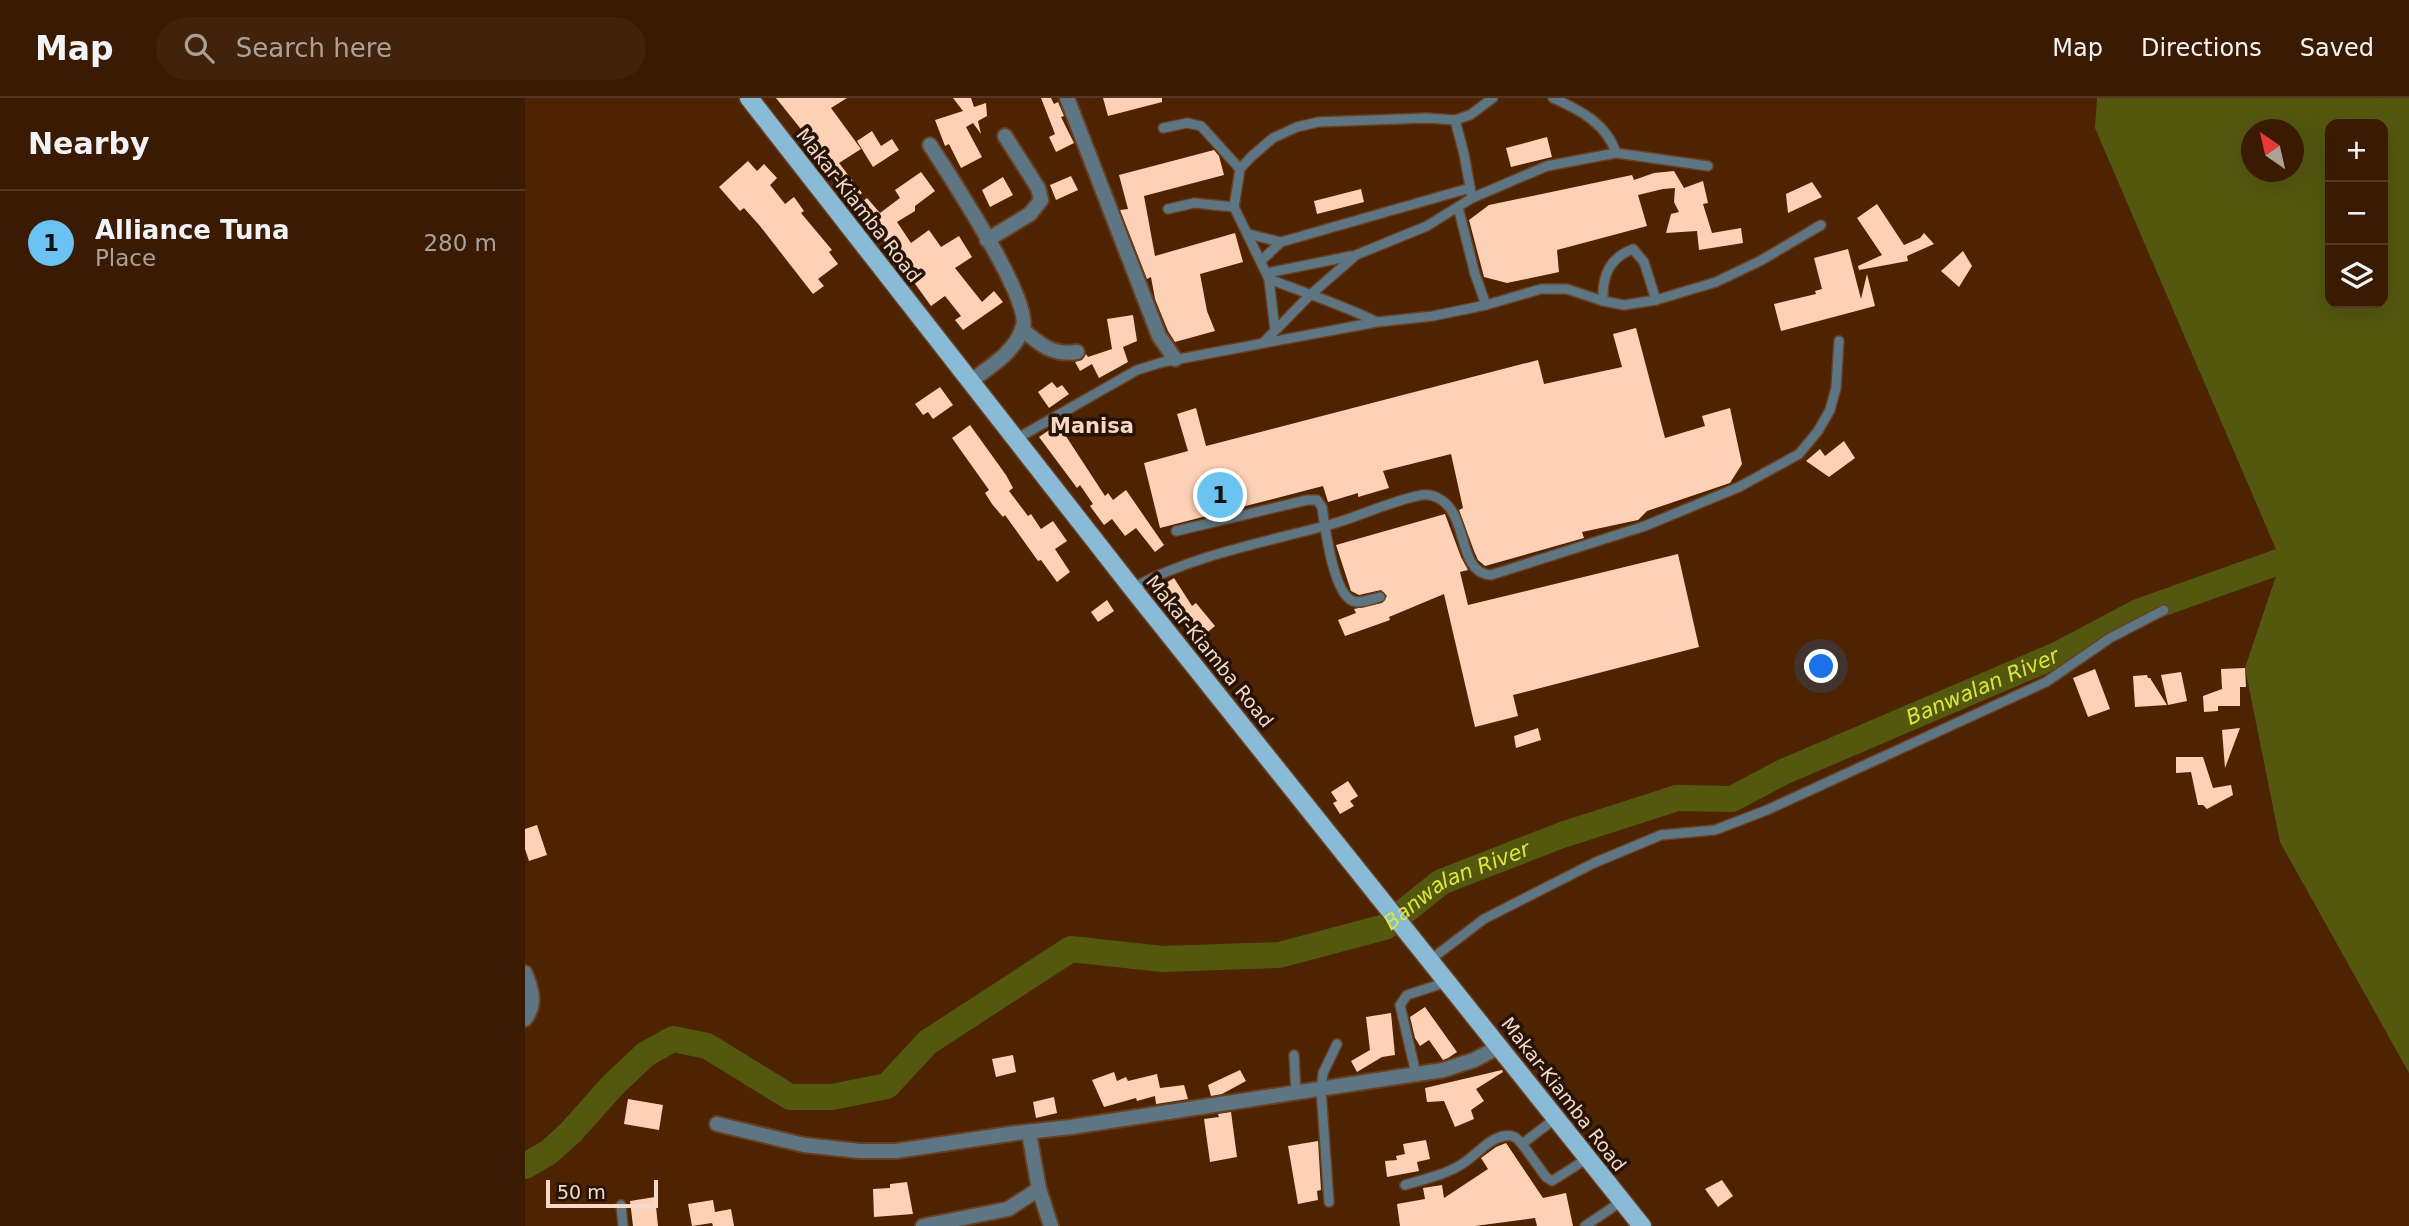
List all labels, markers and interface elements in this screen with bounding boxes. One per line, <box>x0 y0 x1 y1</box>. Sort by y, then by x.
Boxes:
search box <box>156 17 646 80</box>
text: Map <box>35 29 114 68</box>
icon: search <box>180 29 218 67</box>
text: Search here <box>236 33 392 63</box>
text: Map <box>2052 34 2103 62</box>
text: Directions <box>2141 34 2262 62</box>
text: Saved <box>2300 34 2374 62</box>
north arrow <box>2241 119 2304 182</box>
map controls <box>2325 119 2388 308</box>
button: + <box>2325 119 2388 182</box>
street label: Makar-Kiamba Road <box>792 124 926 286</box>
text: Nearby <box>28 126 150 161</box>
button: − <box>2325 182 2388 245</box>
text: Alliance Tuna <box>95 215 289 245</box>
text: 1 <box>43 230 59 256</box>
text: 280 m <box>423 230 497 256</box>
text: Place <box>95 245 156 271</box>
button: layers <box>2325 245 2388 308</box>
district label: Manisa <box>1050 414 1134 438</box>
pin: 1 <box>1197 469 1243 521</box>
street label: Makar-Kiamba Road <box>1142 571 1278 731</box>
water label: Banwalan River <box>1902 643 2064 730</box>
your location <box>1804 649 1838 683</box>
water label: Banwalan River <box>1379 836 1534 935</box>
street label: Makar-Kiamba Road <box>1497 1013 1631 1175</box>
scale bar <box>546 1177 658 1209</box>
text: 50 m <box>557 1181 606 1203</box>

